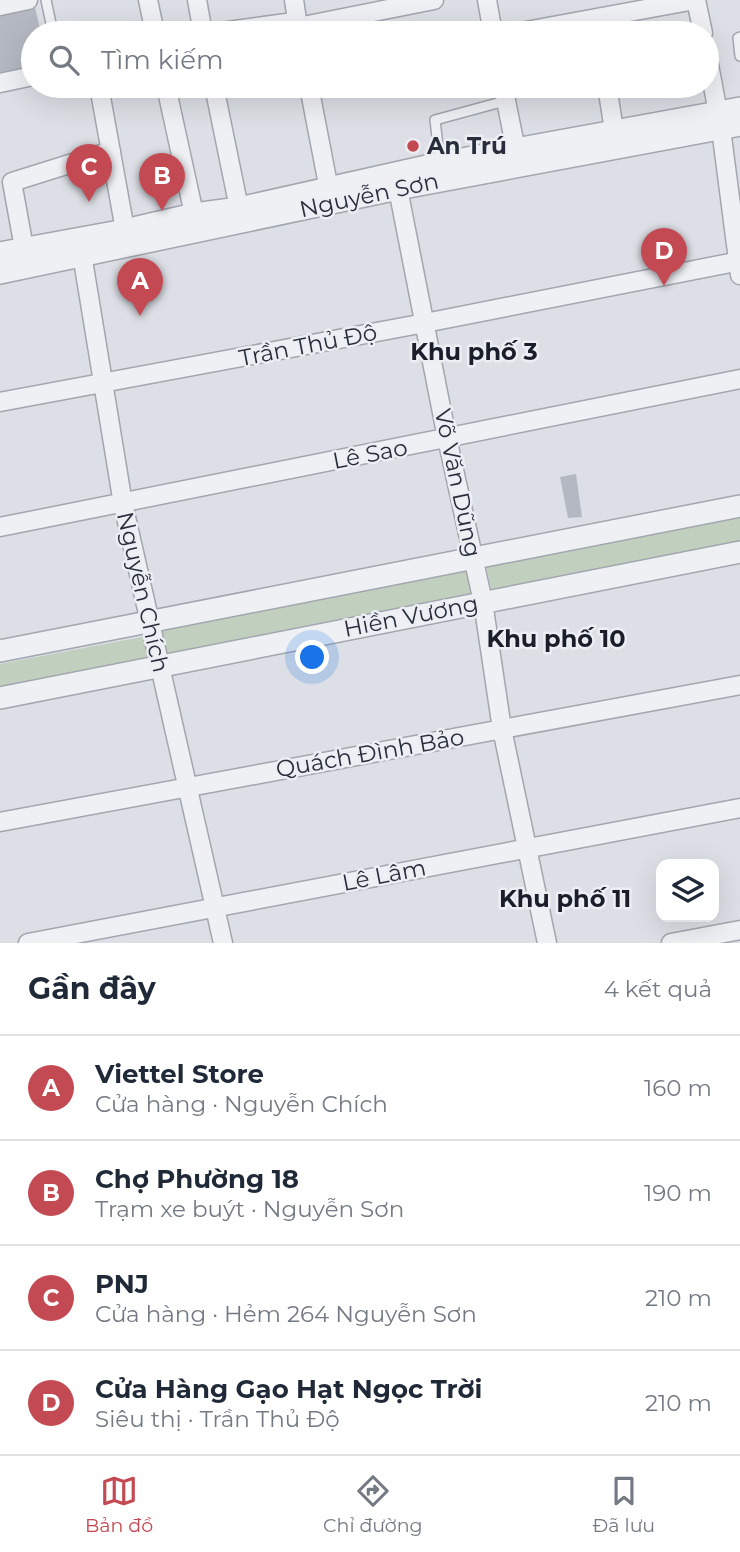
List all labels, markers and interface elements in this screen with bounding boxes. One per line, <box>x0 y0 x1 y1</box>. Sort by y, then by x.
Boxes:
search box <box>21 21 719 98</box>
icon: search <box>45 41 83 79</box>
text: Tìm kiếm <box>101 44 224 76</box>
place label: An Trú <box>426 132 507 160</box>
marker: An Trú <box>405 138 421 154</box>
pin: C <box>66 144 112 202</box>
pin: B <box>139 153 185 211</box>
street label: Nguyễn Sơn <box>297 167 441 223</box>
pin: D <box>641 228 687 286</box>
pin: A <box>117 258 163 316</box>
street label: Trần Thủ Độ <box>237 318 379 372</box>
district label: Khu phố 3 <box>410 337 538 366</box>
street label: Võ Văn Dũng <box>429 406 487 560</box>
street label: Lê Sao <box>330 433 410 475</box>
street label: Nguyễn Chích <box>111 509 175 675</box>
street label: Hiền Vương <box>341 589 481 643</box>
district label: Khu phố 10 <box>486 624 626 653</box>
your location <box>295 640 329 674</box>
street label: Quách Đình Bảo <box>274 723 466 783</box>
street label: Lê Lâm <box>340 853 428 897</box>
map controls <box>656 859 719 922</box>
button: layers <box>656 859 719 922</box>
district label: Khu phố 11 <box>499 884 631 913</box>
text: Gần đây <box>28 970 156 1007</box>
text: 4 kết quả <box>604 975 712 1003</box>
text: Viettel Store <box>95 1058 264 1090</box>
text: A <box>42 1074 60 1102</box>
text: 160 m <box>644 1074 712 1102</box>
text: Cửa hàng · Nguyễn Chích <box>95 1090 388 1118</box>
text: Chợ Phường 18 <box>95 1163 299 1195</box>
text: B <box>42 1179 60 1207</box>
text: 190 m <box>644 1179 712 1207</box>
text: Trạm xe buýt · Nguyễn Sơn <box>95 1195 404 1223</box>
text: PNJ <box>95 1268 149 1300</box>
text: C <box>43 1284 59 1312</box>
text: 210 m <box>645 1284 712 1312</box>
text: Cửa hàng · Hẻm 264 Nguyễn Sơn <box>95 1300 477 1328</box>
text: Cửa Hàng Gạo Hạt Ngọc Trời <box>95 1373 482 1405</box>
text: D <box>42 1389 61 1417</box>
text: 210 m <box>645 1389 712 1417</box>
text: Siêu thị · Trần Thủ Độ <box>95 1405 340 1433</box>
tab: Bản đồ <box>85 1472 153 1537</box>
tab: Chỉ đường <box>323 1472 423 1537</box>
tab: Đã lưu <box>593 1472 655 1537</box>

